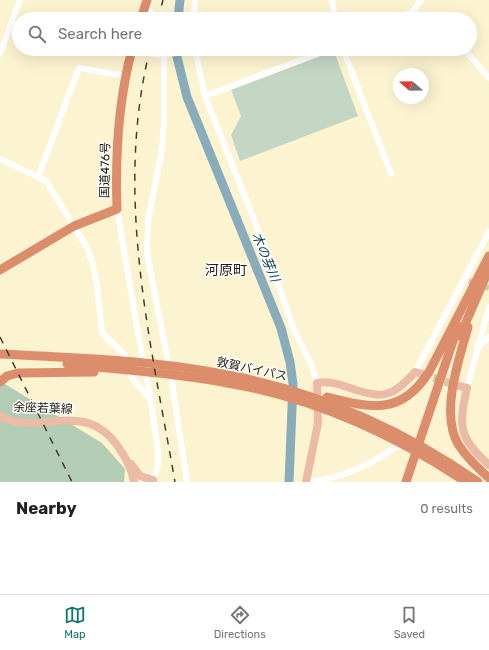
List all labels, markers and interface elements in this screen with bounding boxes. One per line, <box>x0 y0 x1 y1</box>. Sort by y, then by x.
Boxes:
search box <box>12 12 477 56</box>
icon: search <box>26 23 48 45</box>
text: Search here <box>58 25 142 43</box>
north arrow <box>393 68 429 104</box>
street label: 国道476号 <box>98 142 112 198</box>
water label: 木の芽川 <box>249 230 283 286</box>
district label: 河原町 <box>205 262 247 279</box>
street label: 敦賀バイパス <box>215 355 289 383</box>
street label: 余座若葉線 <box>13 400 73 416</box>
text: Nearby <box>16 498 77 518</box>
text: 0 results <box>420 501 473 516</box>
tab: Map <box>64 604 86 641</box>
tab: Directions <box>214 604 266 641</box>
tab: Saved <box>394 604 425 641</box>

